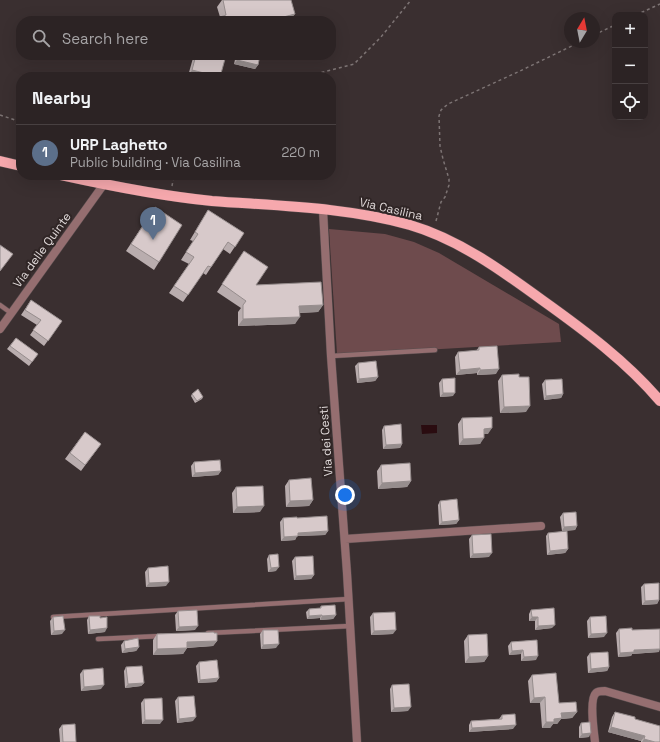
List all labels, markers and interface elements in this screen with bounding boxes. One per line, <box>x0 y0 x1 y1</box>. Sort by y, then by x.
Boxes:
north arrow <box>564 12 600 48</box>
map controls <box>612 12 648 120</box>
button: + <box>612 12 648 48</box>
search box <box>16 16 336 60</box>
icon: search <box>30 27 52 49</box>
text: Search here <box>62 29 148 48</box>
button: − <box>612 48 648 84</box>
button: locate <box>612 84 648 120</box>
text: Nearby <box>32 87 91 109</box>
text: URP Laghetto <box>70 135 167 154</box>
text: 1 <box>42 144 48 161</box>
text: 220 m <box>281 144 320 161</box>
text: Public building · Via Casilina <box>70 154 241 171</box>
street label: Via Casilina <box>358 194 424 224</box>
pin: 1 <box>140 207 166 240</box>
street label: Via delle Quinte <box>9 209 75 291</box>
street label: Via dei Cesti <box>316 405 336 477</box>
your location <box>335 485 355 505</box>

